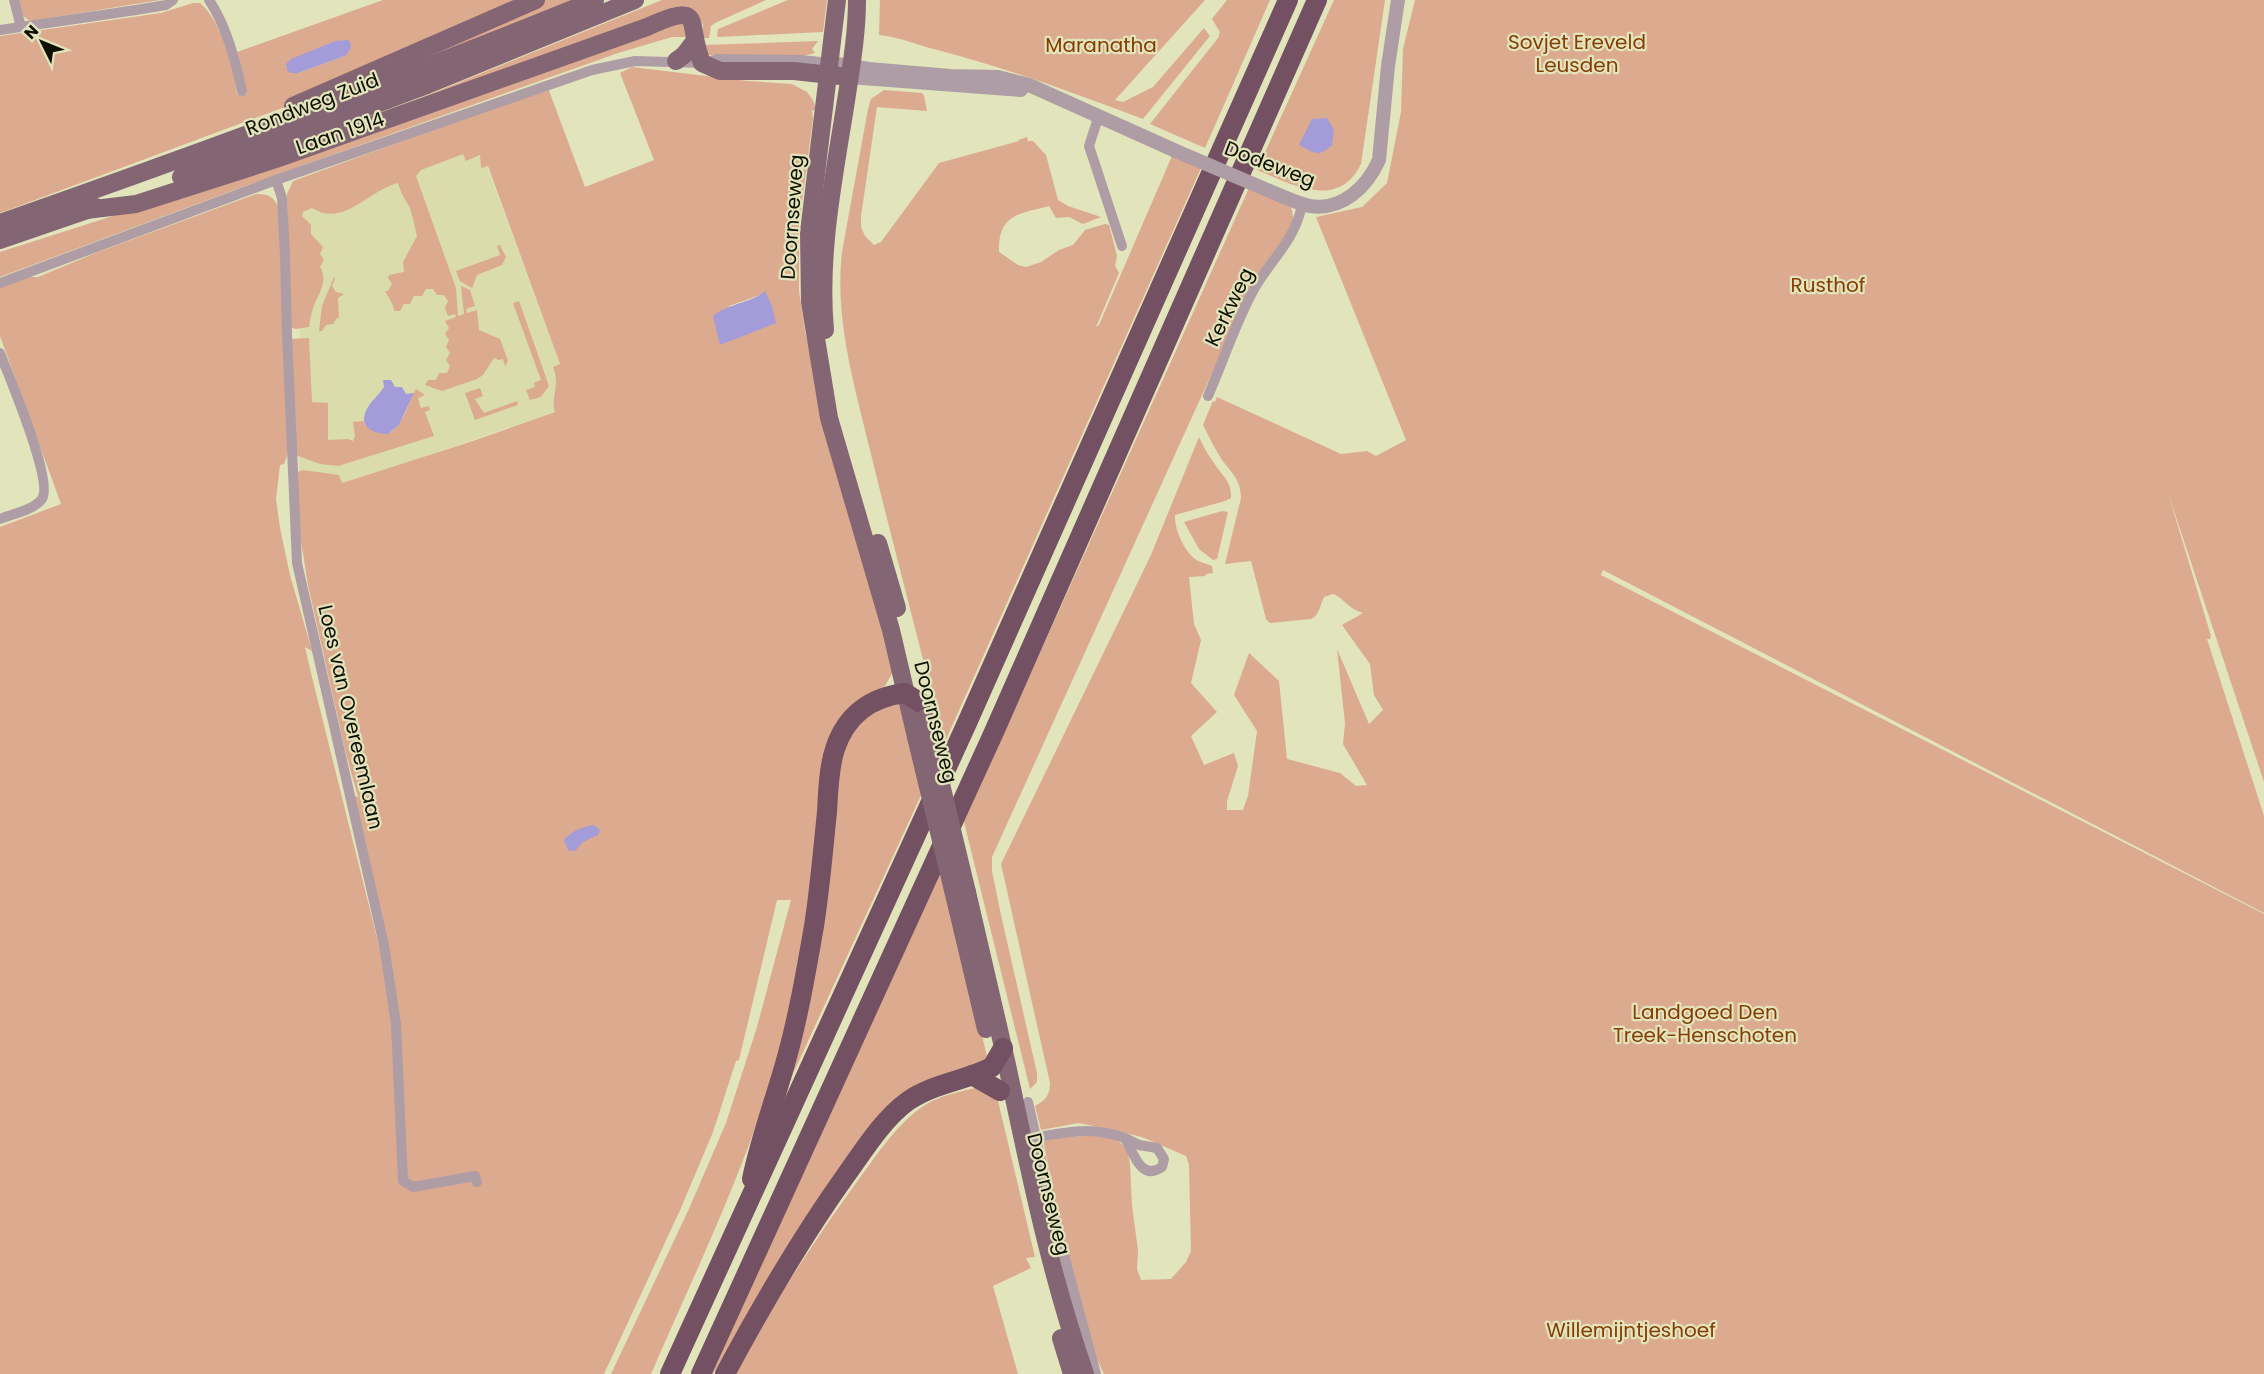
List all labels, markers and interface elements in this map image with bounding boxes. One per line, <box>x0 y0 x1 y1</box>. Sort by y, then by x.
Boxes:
north arrow <box>12 12 72 72</box>
text: N <box>19 20 44 44</box>
park label: Sovjet Ereveld Leusden <box>1508 28 1646 79</box>
park label: Maranatha <box>1045 31 1157 59</box>
street label: Rondweg Zuid <box>241 66 383 142</box>
street label: Laan 1914 <box>292 105 388 161</box>
street label: Dodeweg <box>1221 134 1319 194</box>
street label: Doornseweg <box>774 154 810 280</box>
street label: Kerkweg <box>1198 263 1260 351</box>
park label: Rusthof <box>1791 271 1865 299</box>
street label: Loes van Overeemlaan <box>312 602 390 832</box>
street label: Doornseweg <box>907 658 965 786</box>
park label: Landgoed Den Treek-Henschoten <box>1613 998 1797 1049</box>
street label: Doornseweg <box>1020 1130 1078 1258</box>
park label: Willemijntjeshoef <box>1546 1316 1716 1344</box>

